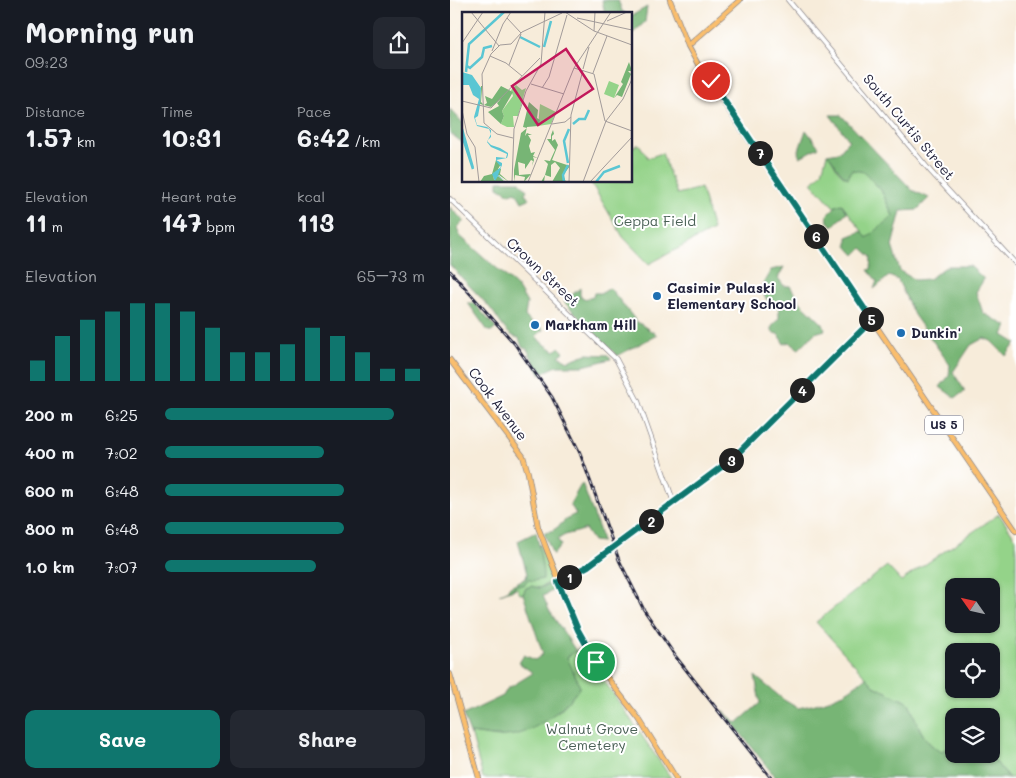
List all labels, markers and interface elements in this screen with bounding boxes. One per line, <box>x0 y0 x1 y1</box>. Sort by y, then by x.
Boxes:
inset map <box>462 12 632 182</box>
text: Morning run <box>25 14 194 50</box>
button: share <box>373 17 425 69</box>
text: 09:23 <box>25 51 68 72</box>
pin <box>690 60 732 102</box>
icon: check <box>697 67 725 95</box>
street label: South Curtis Street <box>859 69 960 184</box>
text: Distance <box>25 102 85 121</box>
text: Time <box>161 102 193 121</box>
text: Pace <box>297 102 331 121</box>
text: 1.57 <box>25 121 72 153</box>
text: 10:31 <box>161 121 222 153</box>
text: 6:42 <box>297 121 350 153</box>
text: km <box>72 132 95 151</box>
text: /km <box>350 132 380 151</box>
pin: 7 <box>748 140 772 166</box>
text: 7 <box>757 144 764 163</box>
text: Elevation <box>25 187 88 206</box>
text: Heart rate <box>161 187 237 206</box>
text: kcal <box>297 187 325 206</box>
text: 11 <box>25 206 47 238</box>
text: 147 <box>161 206 202 238</box>
text: 113 <box>297 206 334 238</box>
park label: Ceppa Field <box>614 211 696 230</box>
text: m <box>47 217 63 236</box>
text: bpm <box>202 217 235 236</box>
pin: 6 <box>804 224 828 248</box>
text: 6 <box>812 227 821 246</box>
street label: Crown Street <box>503 233 584 310</box>
text: Elevation <box>25 265 97 286</box>
text: 65–73 m <box>357 265 425 286</box>
place label: Casimir Pulaski Elementary School <box>667 278 796 313</box>
marker: Casimir Pulaski Elementary School <box>651 290 663 302</box>
pin: 5 <box>858 306 884 332</box>
text: 5 <box>867 310 876 329</box>
place label: Markham Hill <box>545 315 636 334</box>
marker: Markham Hill <box>529 319 541 331</box>
place label: Dunkin' <box>911 323 961 342</box>
marker: Dunkin' <box>895 327 907 339</box>
street label: Cook Avenue <box>465 363 532 444</box>
pin: 4 <box>790 378 814 402</box>
text: 4 <box>798 381 807 400</box>
text: 200 m <box>25 404 73 425</box>
text: 6:25 <box>105 404 138 425</box>
road number: US 5 <box>925 416 963 434</box>
text: 400 m <box>25 442 74 463</box>
text: 7:02 <box>105 442 138 463</box>
pin: 3 <box>718 448 744 472</box>
text: 3 <box>727 451 736 470</box>
text: 600 m <box>25 480 74 501</box>
text: 6:48 <box>105 480 139 501</box>
pin: 2 <box>638 508 664 534</box>
text: 2 <box>648 512 655 531</box>
text: 800 m <box>25 518 74 539</box>
text: 6:48 <box>105 518 139 539</box>
text: 1.0 km <box>25 556 74 577</box>
text: 7:07 <box>105 556 138 577</box>
pin: 1 <box>556 564 582 590</box>
text: 1 <box>566 568 573 587</box>
north arrow <box>945 578 1000 632</box>
map controls <box>945 578 1000 763</box>
pin <box>575 641 617 683</box>
button: locate <box>945 643 1000 698</box>
icon: arrive <box>582 648 610 676</box>
button: layers <box>945 708 1000 763</box>
button: Save <box>25 710 220 768</box>
button: Share <box>230 710 425 768</box>
park label: Walnut Grove Cemetery <box>546 719 638 754</box>

